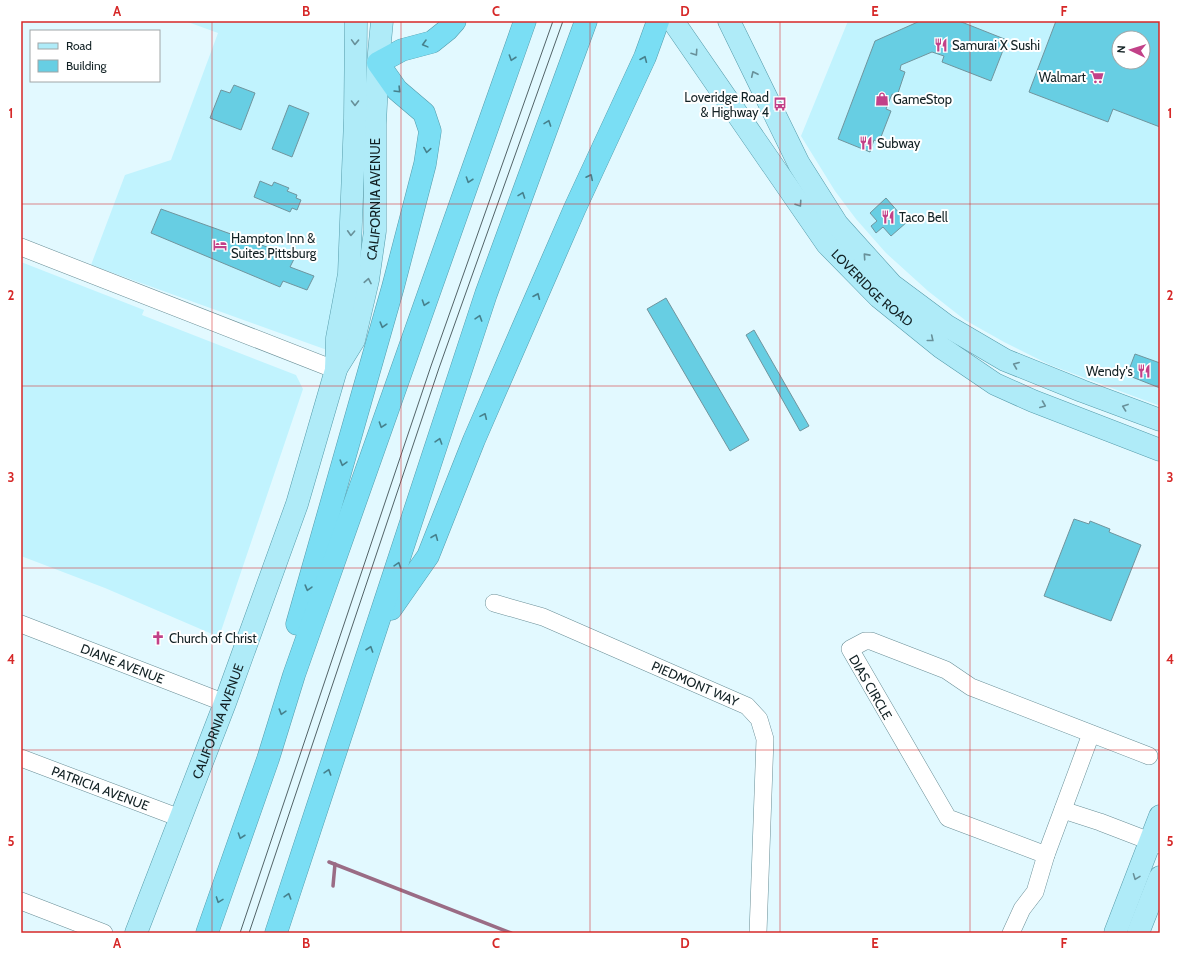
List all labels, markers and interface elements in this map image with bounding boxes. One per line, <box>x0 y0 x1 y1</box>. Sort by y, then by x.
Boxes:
text: A <box>113 3 122 19</box>
text: B <box>302 3 310 19</box>
text: C <box>492 3 500 19</box>
text: D <box>680 3 690 19</box>
text: E <box>871 3 879 19</box>
text: F <box>1061 3 1068 19</box>
legend <box>30 30 160 82</box>
north arrow <box>1111 30 1151 70</box>
restaurant icon: Samurai X Sushi <box>933 37 949 53</box>
place label: Samurai X Sushi <box>952 37 1040 53</box>
text: Road <box>66 38 92 53</box>
one-way arrow <box>351 39 360 45</box>
one-way arrow <box>422 39 429 48</box>
text: N <box>1114 45 1128 54</box>
one-way arrow <box>690 49 698 56</box>
one-way arrow <box>508 54 517 61</box>
one-way arrow <box>639 56 647 63</box>
text: Building <box>66 58 108 73</box>
place label: Walmart <box>1039 69 1087 85</box>
supermarket icon: Walmart <box>1089 69 1105 85</box>
one-way arrow <box>751 71 759 78</box>
one-way arrow <box>394 85 401 93</box>
place label: Loveridge Road & Highway 4 <box>684 89 769 120</box>
shop icon: GameStop <box>874 91 890 107</box>
place label: GameStop <box>893 91 952 107</box>
bus stop icon: Loveridge Road & Highway 4 <box>772 96 788 112</box>
one-way arrow <box>351 100 359 106</box>
text: 1 <box>9 105 13 121</box>
text: 1 <box>1168 105 1172 121</box>
one-way arrow <box>544 120 552 127</box>
restaurant icon: Subway <box>858 135 874 151</box>
place label: Subway <box>877 135 921 151</box>
street label: CALIFORNIA AVENUE <box>363 138 383 261</box>
one-way arrow <box>423 147 432 153</box>
one-way arrow <box>585 174 592 182</box>
one-way arrow <box>465 177 473 184</box>
one-way arrow <box>518 192 526 199</box>
one-way arrow <box>794 200 802 207</box>
restaurant icon: Taco Bell <box>880 209 896 225</box>
place label: Taco Bell <box>899 209 948 225</box>
place label: Hampton Inn & Suites Pittsburg <box>231 230 317 261</box>
one-way arrow <box>347 230 355 236</box>
hotel icon: Hampton Inn & Suites Pittsburg <box>212 237 228 253</box>
street label: LOVERIDGE ROAD <box>828 246 916 329</box>
one-way arrow <box>864 253 871 260</box>
one-way arrow <box>363 278 371 285</box>
text: 2 <box>8 287 15 303</box>
text: 2 <box>1167 287 1174 303</box>
one-way arrow <box>532 293 540 301</box>
one-way arrow <box>422 299 430 306</box>
one-way arrow <box>474 314 483 321</box>
one-way arrow <box>379 321 388 328</box>
one-way arrow <box>927 335 934 342</box>
one-way arrow <box>1012 361 1019 369</box>
place label: Wendy's <box>1086 363 1134 379</box>
restaurant icon: Wendy's <box>1136 363 1152 379</box>
one-way arrow <box>1039 400 1046 408</box>
one-way arrow <box>1122 404 1129 412</box>
one-way arrow <box>480 413 488 420</box>
one-way arrow <box>378 422 387 429</box>
one-way arrow <box>434 438 442 445</box>
one-way arrow <box>339 460 348 467</box>
text: 3 <box>7 469 15 485</box>
text: 3 <box>1166 469 1174 485</box>
one-way arrow <box>431 533 439 540</box>
one-way arrow <box>394 561 402 568</box>
one-way arrow <box>304 585 312 592</box>
church icon: Church of Christ <box>150 630 166 646</box>
place label: Church of Christ <box>169 630 257 646</box>
street label: DIANE AVENUE <box>79 640 167 687</box>
one-way arrow <box>366 646 374 653</box>
text: 4 <box>7 651 15 667</box>
text: 4 <box>1166 651 1174 667</box>
street label: DIAS CIRCLE <box>846 652 896 722</box>
street label: PIEDMONT WAY <box>649 657 742 710</box>
street label: CALIFORNIA AVENUE <box>188 661 247 781</box>
one-way arrow <box>278 709 287 716</box>
street label: PATRICIA AVENUE <box>50 762 152 814</box>
one-way arrow <box>323 769 332 776</box>
one-way arrow <box>238 832 246 839</box>
text: 5 <box>8 833 15 849</box>
text: 5 <box>1167 833 1174 849</box>
one-way arrow <box>1133 874 1141 881</box>
one-way arrow <box>283 892 292 899</box>
one-way arrow <box>215 897 224 904</box>
text: A <box>113 935 122 951</box>
text: B <box>302 935 310 951</box>
text: C <box>492 935 500 951</box>
text: D <box>680 935 690 951</box>
text: E <box>871 935 879 951</box>
text: F <box>1061 935 1068 951</box>

